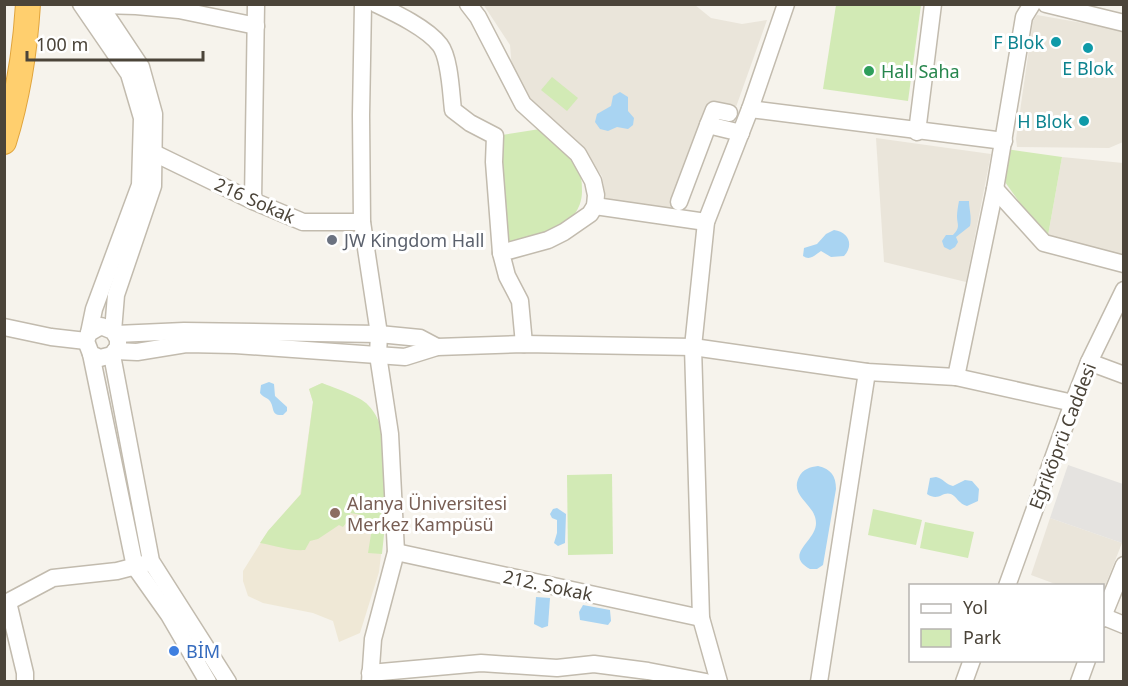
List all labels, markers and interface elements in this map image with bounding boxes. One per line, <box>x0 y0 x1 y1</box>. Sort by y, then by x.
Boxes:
scale bar <box>27 24 202 62</box>
place label: F Blok <box>993 30 1044 54</box>
text: 100 m <box>36 32 88 56</box>
marker: F Blok <box>1049 35 1063 49</box>
marker: E Blok <box>1081 41 1095 55</box>
place label: E Blok <box>1062 56 1114 80</box>
place label: Halı Saha <box>881 59 960 83</box>
marker: Halı Saha <box>862 64 876 78</box>
place label: H Blok <box>1017 109 1072 133</box>
marker: H Blok <box>1077 114 1091 128</box>
street label: 216 Sokak <box>211 172 299 229</box>
place label: JW Kingdom Hall <box>342 228 485 252</box>
marker: JW Kingdom Hall <box>325 233 339 247</box>
street label: Eğriköprü Caddesi <box>1023 359 1101 513</box>
place label: Alanya Üniversitesi Merkez Kampüsü <box>347 491 507 536</box>
marker: Alanya Üniversitesi Merkez Kampüsü <box>328 506 342 520</box>
street label: 212. Sokak <box>501 564 595 606</box>
legend <box>909 584 1104 662</box>
text: Yol <box>963 595 988 619</box>
text: Park <box>963 625 1001 649</box>
place label: BİM <box>186 639 220 663</box>
marker: BİM <box>167 644 181 658</box>

